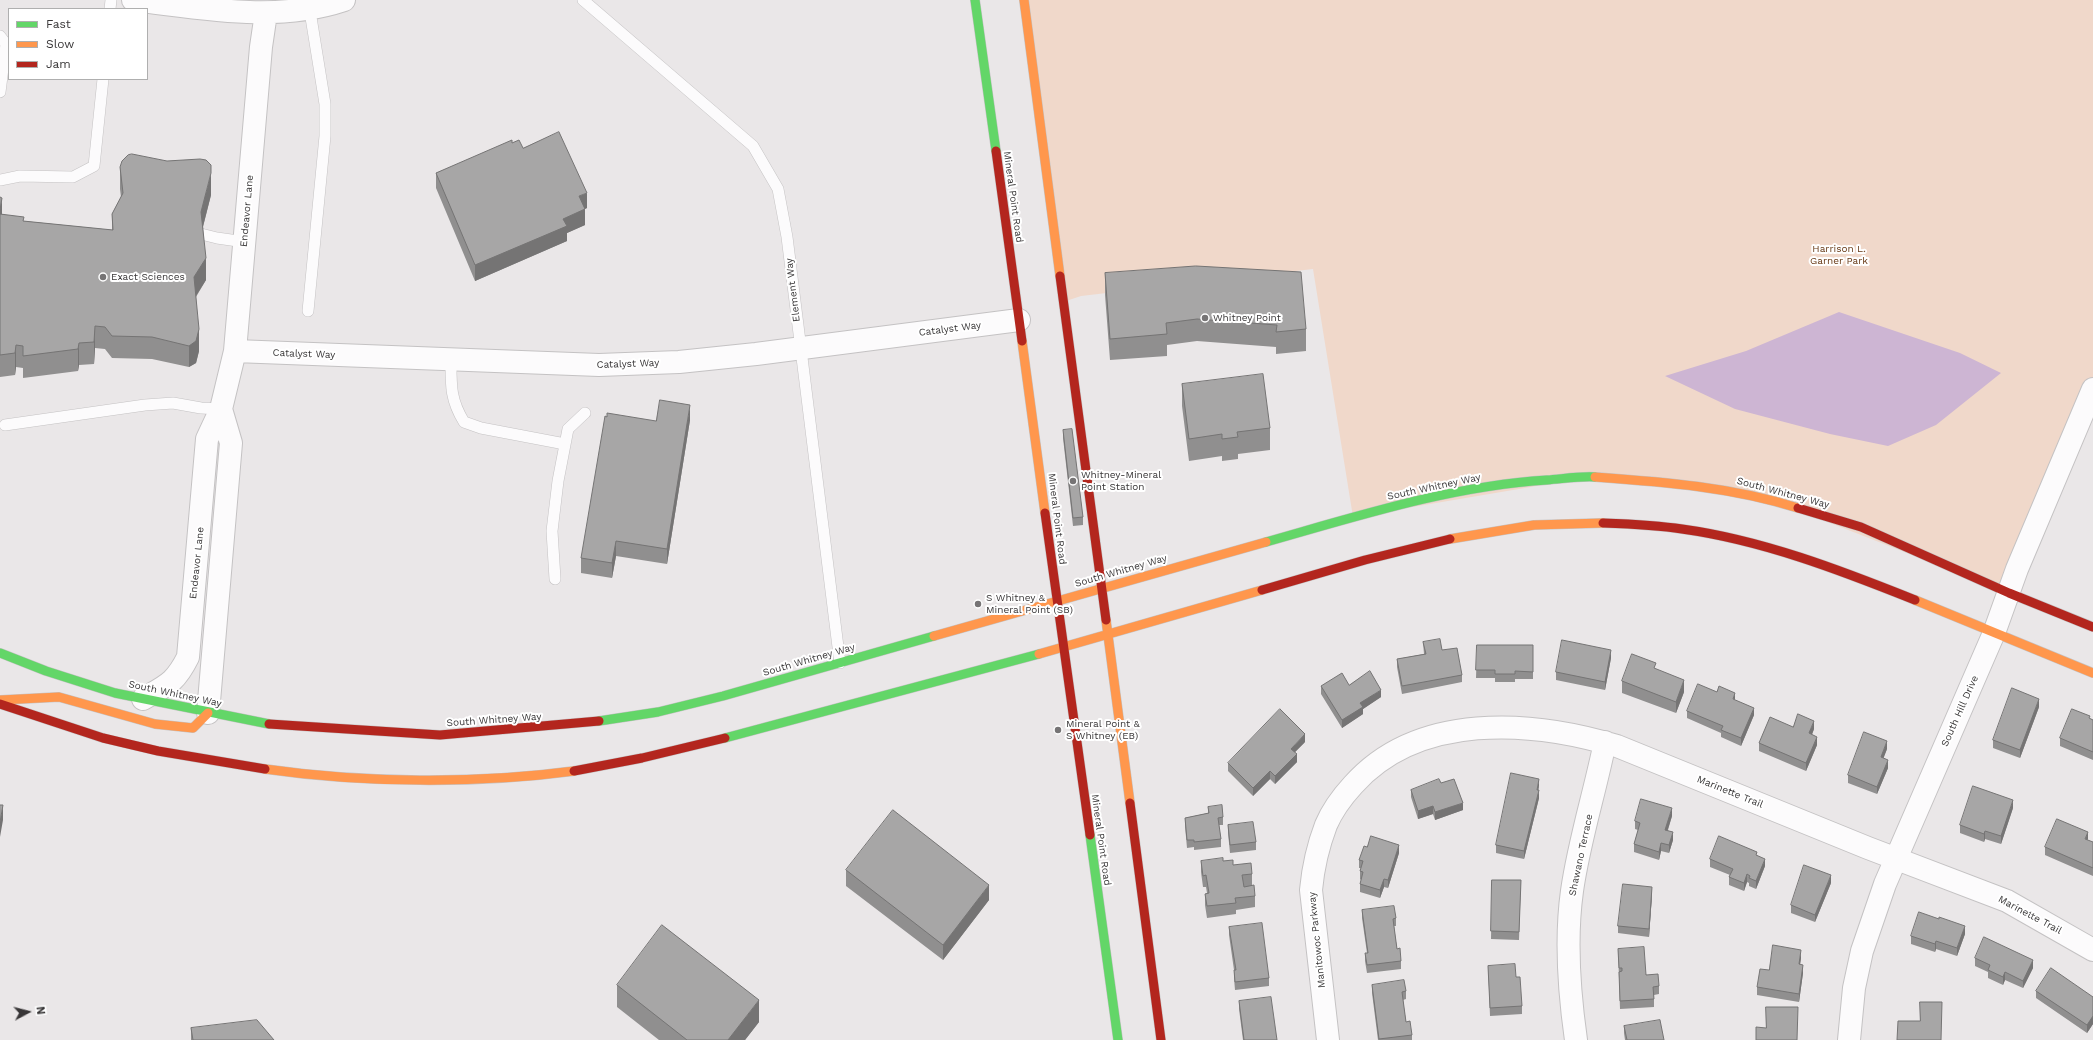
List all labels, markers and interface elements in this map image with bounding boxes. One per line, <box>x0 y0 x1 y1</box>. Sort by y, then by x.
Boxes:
legend <box>8 8 148 80</box>
text: Fast <box>46 17 71 31</box>
text: Slow <box>46 37 74 51</box>
text: Jam <box>46 57 71 71</box>
street label: Mineral Point Road <box>1001 151 1025 243</box>
street label: Endeavor Lane <box>238 174 256 248</box>
park label: Harrison L. Garner Park <box>1810 243 1868 266</box>
street label: Element Way <box>783 258 803 322</box>
place label: Exact Sciences <box>111 271 185 283</box>
marker: Exact Sciences <box>98 272 108 282</box>
place label: Whitney Point <box>1213 312 1281 324</box>
marker: Whitney Point <box>1200 313 1210 323</box>
street label: Catalyst Way <box>918 319 982 339</box>
street label: Catalyst Way <box>272 347 336 361</box>
street label: Catalyst Way <box>596 357 660 371</box>
place label: Whitney-Mineral Point Station <box>1081 469 1161 492</box>
street label: South Whitney Way <box>1386 471 1482 503</box>
street label: Mineral Point Road <box>1045 473 1069 565</box>
street label: South Whitney Way <box>1736 475 1830 511</box>
marker: Whitney-Mineral Point Station <box>1068 476 1078 486</box>
street label: Endeavor Lane <box>187 526 207 600</box>
street label: South Whitney Way <box>1074 552 1168 590</box>
place label: S Whitney & Mineral Point (SB) <box>986 592 1073 616</box>
marker: S Whitney & Mineral Point (SB) <box>973 599 983 609</box>
street label: South Whitney Way <box>762 641 856 679</box>
street label: South Hill Drive <box>1939 673 1981 749</box>
street label: South Whitney Way <box>127 678 223 710</box>
street label: South Whitney Way <box>446 711 542 729</box>
place label: Mineral Point & S Whitney (EB) <box>1066 718 1140 742</box>
marker: Mineral Point & S Whitney (EB) <box>1053 725 1063 735</box>
street label: Marinette Trail <box>1695 773 1765 811</box>
street label: Mineral Point Road <box>1089 794 1113 886</box>
street label: Shawano Terrace <box>1566 813 1596 897</box>
street label: Manitowoc Parkway <box>1306 891 1328 989</box>
street label: Marinette Trail <box>1996 893 2064 937</box>
north arrow <box>8 992 48 1032</box>
text: N <box>33 1006 47 1015</box>

